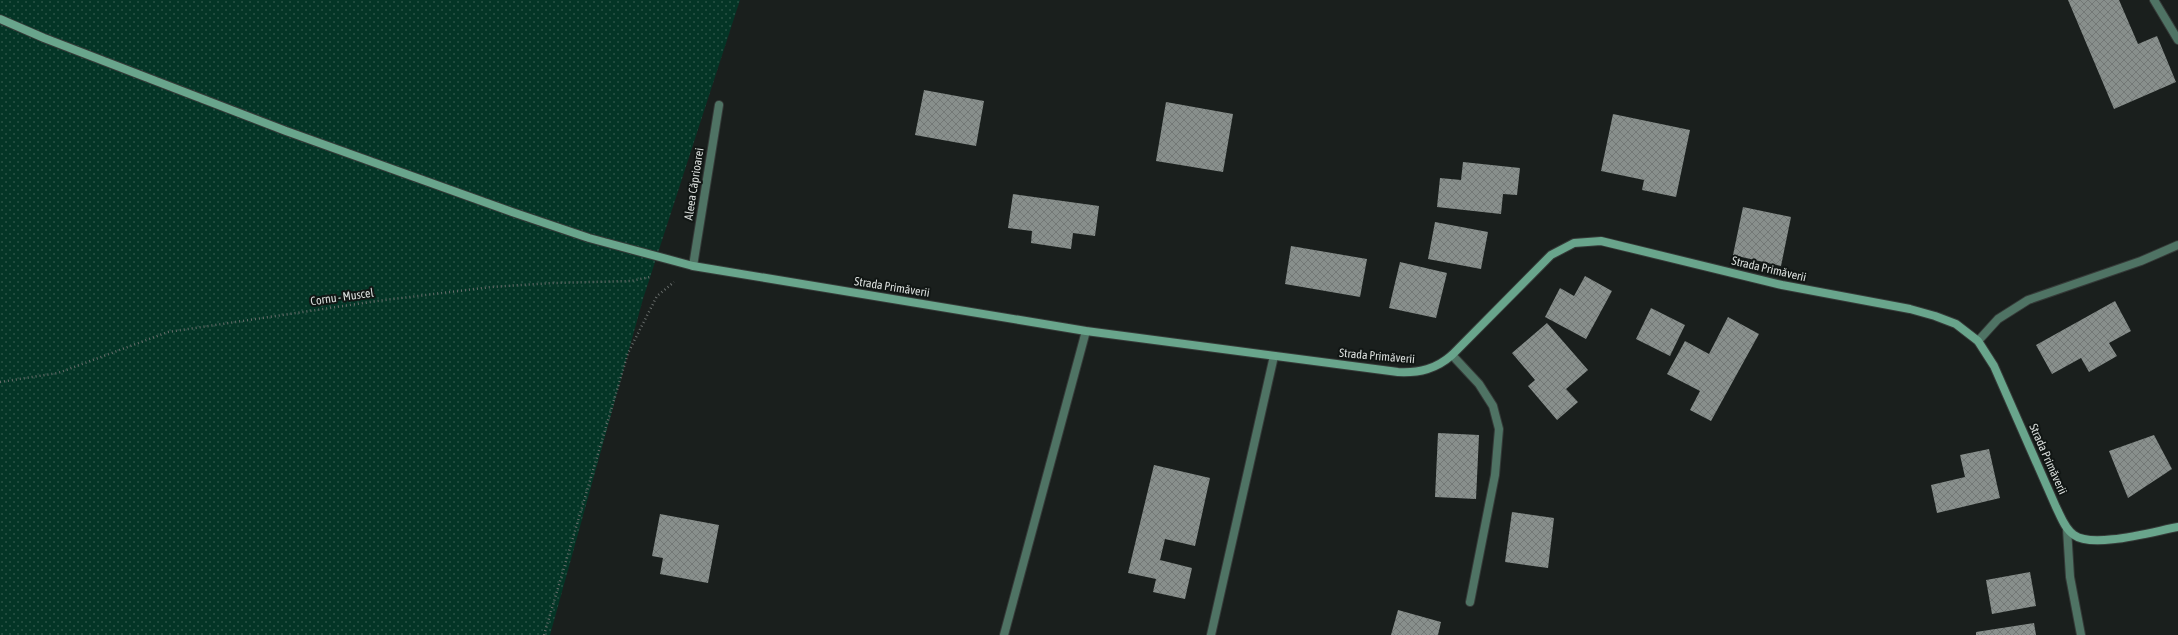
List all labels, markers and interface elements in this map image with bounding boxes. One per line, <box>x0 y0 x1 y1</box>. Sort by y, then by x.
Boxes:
street label: Aleea Căprioarei <box>681 147 707 221</box>
street label: Strada Primăverii <box>1730 254 1808 284</box>
street label: Strada Primăverii <box>853 274 931 300</box>
street label: Cornu - Muscel <box>310 286 375 308</box>
street label: Strada Primăverii <box>1339 346 1415 366</box>
street label: Strada Primăverii <box>2026 421 2070 497</box>

